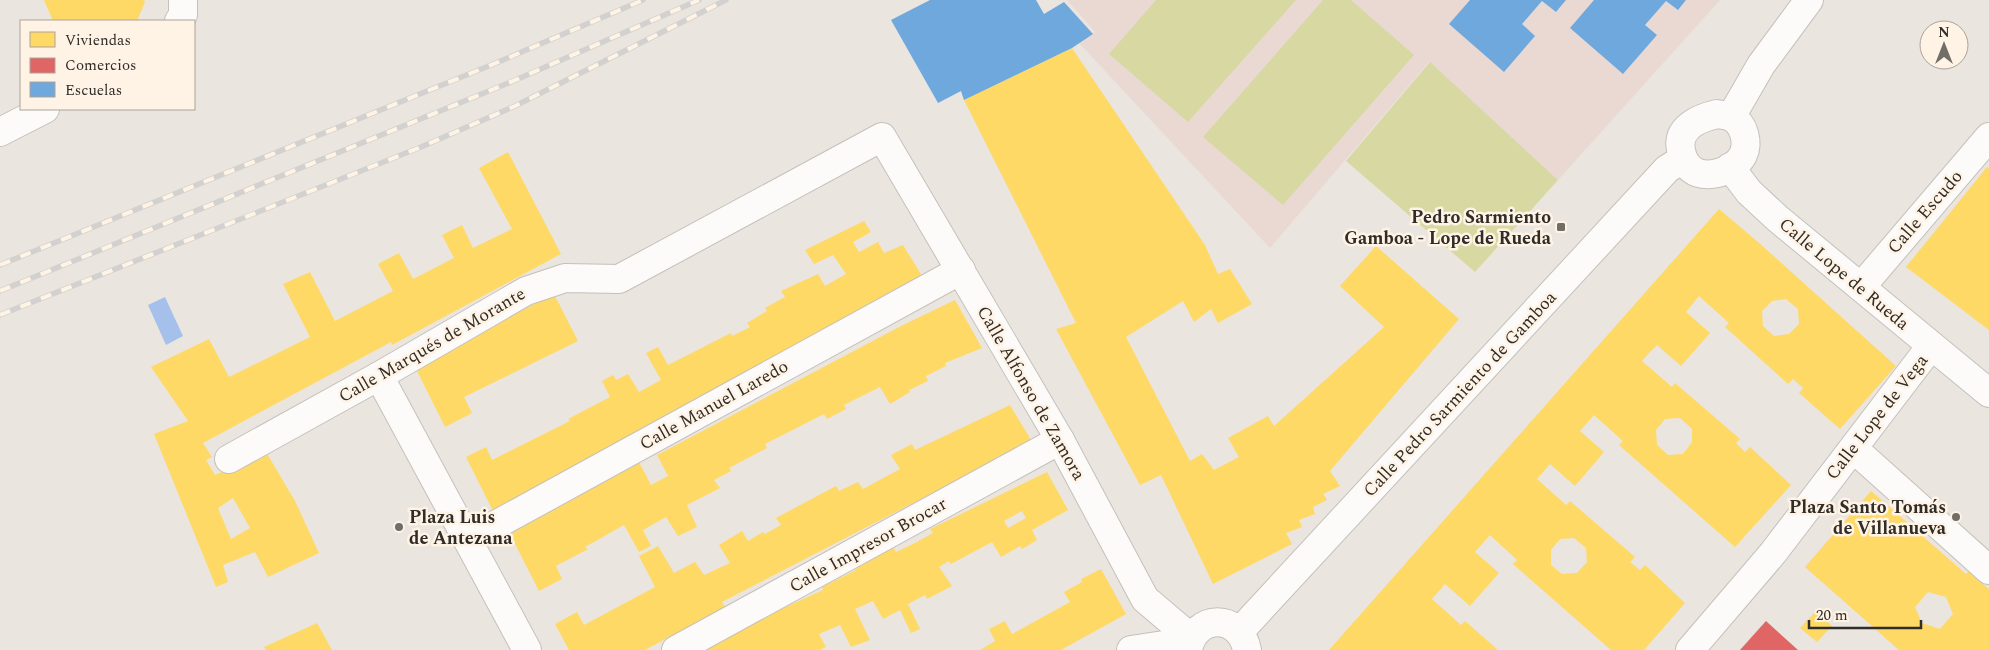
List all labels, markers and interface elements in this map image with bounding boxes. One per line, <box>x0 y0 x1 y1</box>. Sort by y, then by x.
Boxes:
legend <box>20 20 195 110</box>
north arrow <box>1919 20 1969 70</box>
text: N <box>1938 22 1950 43</box>
text: Viviendas <box>65 29 131 52</box>
text: Comercios <box>65 54 137 77</box>
text: Escuelas <box>65 79 122 102</box>
street label: Calle Escudo <box>1881 164 1969 260</box>
place label: Pedro Sarmiento Gamboa - Lope de Rueda <box>1344 204 1552 252</box>
street label: Calle Lope de Rueda <box>1773 211 1915 337</box>
marker: Pedro Sarmiento Gamboa - Lope de Rueda <box>1555 221 1567 233</box>
street label: Calle Marqués de Morante <box>334 280 530 410</box>
street label: Calle Pedro Sarmiento de Gamboa <box>1357 285 1563 503</box>
street label: Calle Alfonso de Zamora <box>970 301 1092 485</box>
street label: Calle Lope de Vega <box>1819 348 1935 486</box>
street label: Calle Manuel Laredo <box>635 353 793 457</box>
street label: Calle Impresor Brocar <box>784 490 952 600</box>
place label: Plaza Santo Tomás de Villanueva <box>1789 494 1947 542</box>
place label: Plaza Luis de Antezana <box>409 504 513 552</box>
marker: Plaza Santo Tomás de Villanueva <box>1950 511 1962 523</box>
marker: Plaza Luis de Antezana <box>393 521 405 533</box>
scale bar <box>1809 598 1922 630</box>
text: 20 m <box>1816 604 1848 627</box>

